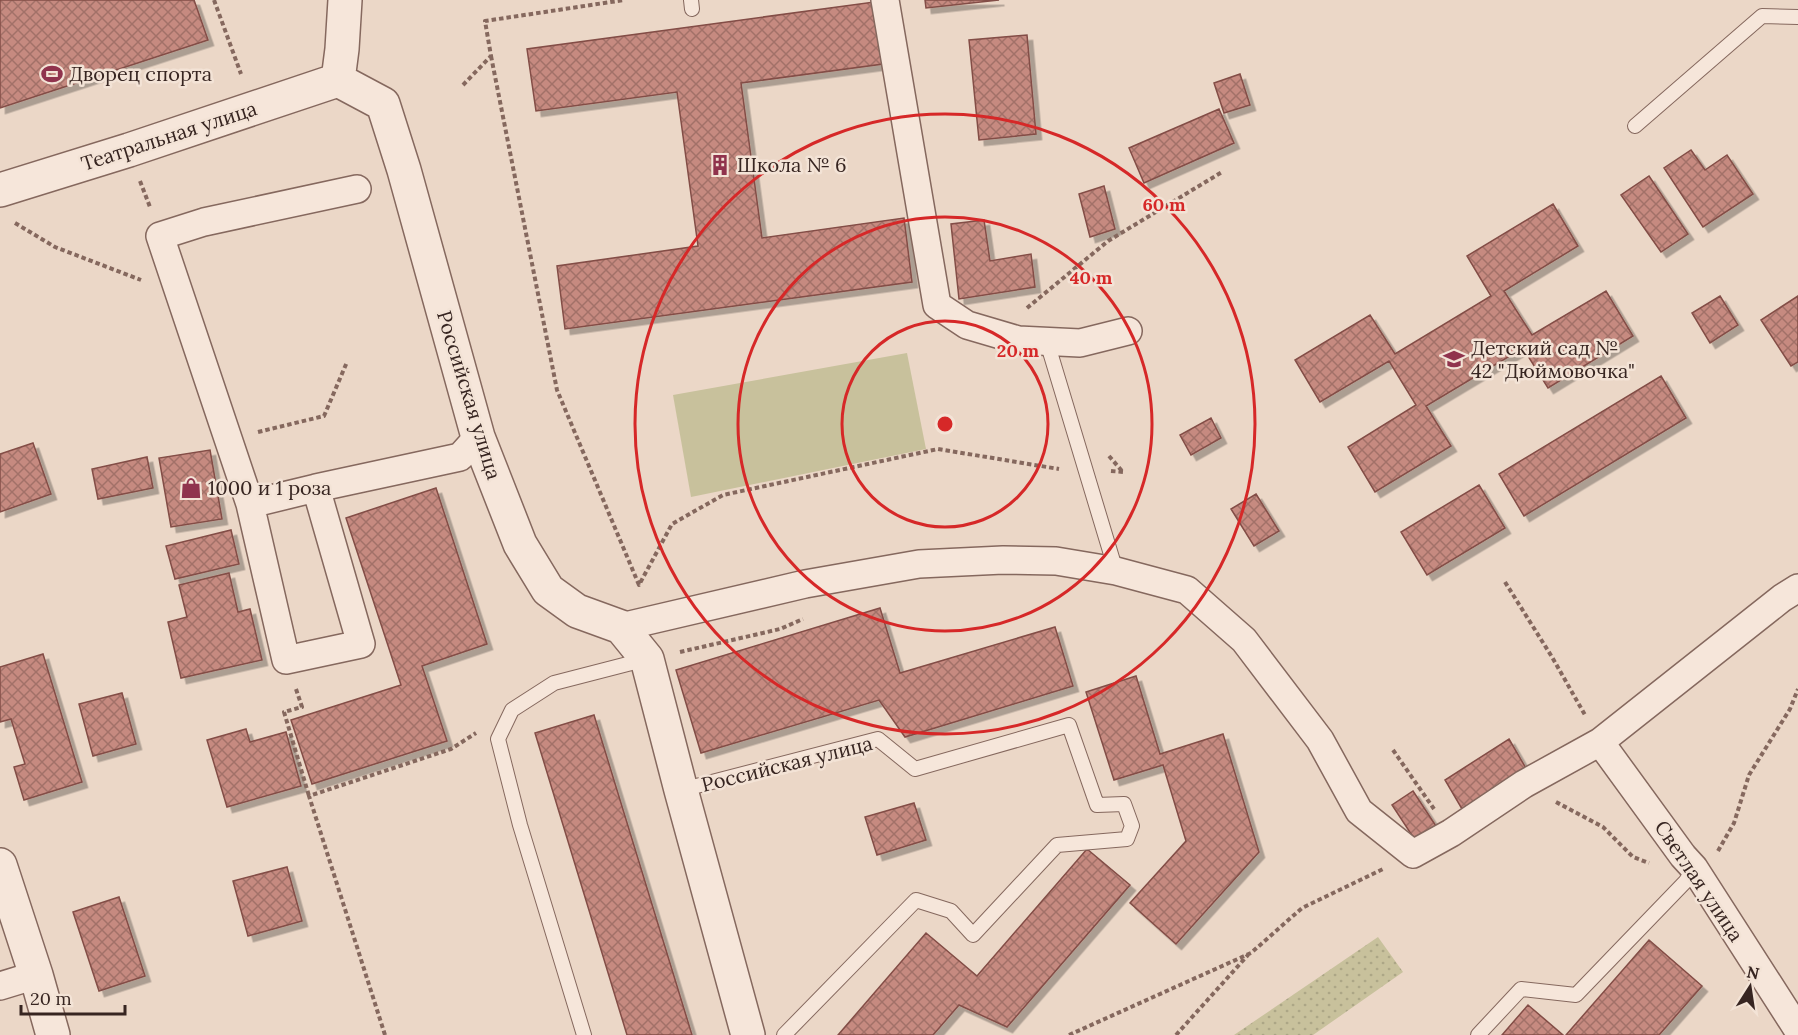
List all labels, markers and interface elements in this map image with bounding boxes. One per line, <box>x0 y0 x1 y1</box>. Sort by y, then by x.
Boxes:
place label: Дворец спорта <box>69 61 212 86</box>
sports icon: Дворец спорта <box>40 62 64 86</box>
street label: Театральная улица <box>78 95 260 176</box>
place label: Школа № 6 <box>737 152 847 177</box>
building icon: Школа № 6 <box>708 153 732 177</box>
text: 60 m <box>1142 193 1186 216</box>
text: 40 m <box>1070 266 1113 289</box>
street label: Российская улица <box>432 307 507 482</box>
place label: Детский сад № 42 "Дюймовочка" <box>1471 335 1635 383</box>
text: 20 m <box>997 339 1040 362</box>
school or university icon: Детский сад № 42 "Дюймовочка" <box>1442 347 1466 371</box>
centre of rings <box>935 414 955 434</box>
place label: 1000 и 1 роза <box>208 475 331 500</box>
shop icon: 1000 и 1 роза <box>179 476 203 500</box>
street label: Российская улица <box>699 730 875 797</box>
street label: Светлая улица <box>1650 815 1749 946</box>
north arrow <box>1720 957 1780 1017</box>
text: N <box>1745 961 1761 983</box>
scale bar <box>21 978 124 1016</box>
text: 20 m <box>30 987 72 1010</box>

